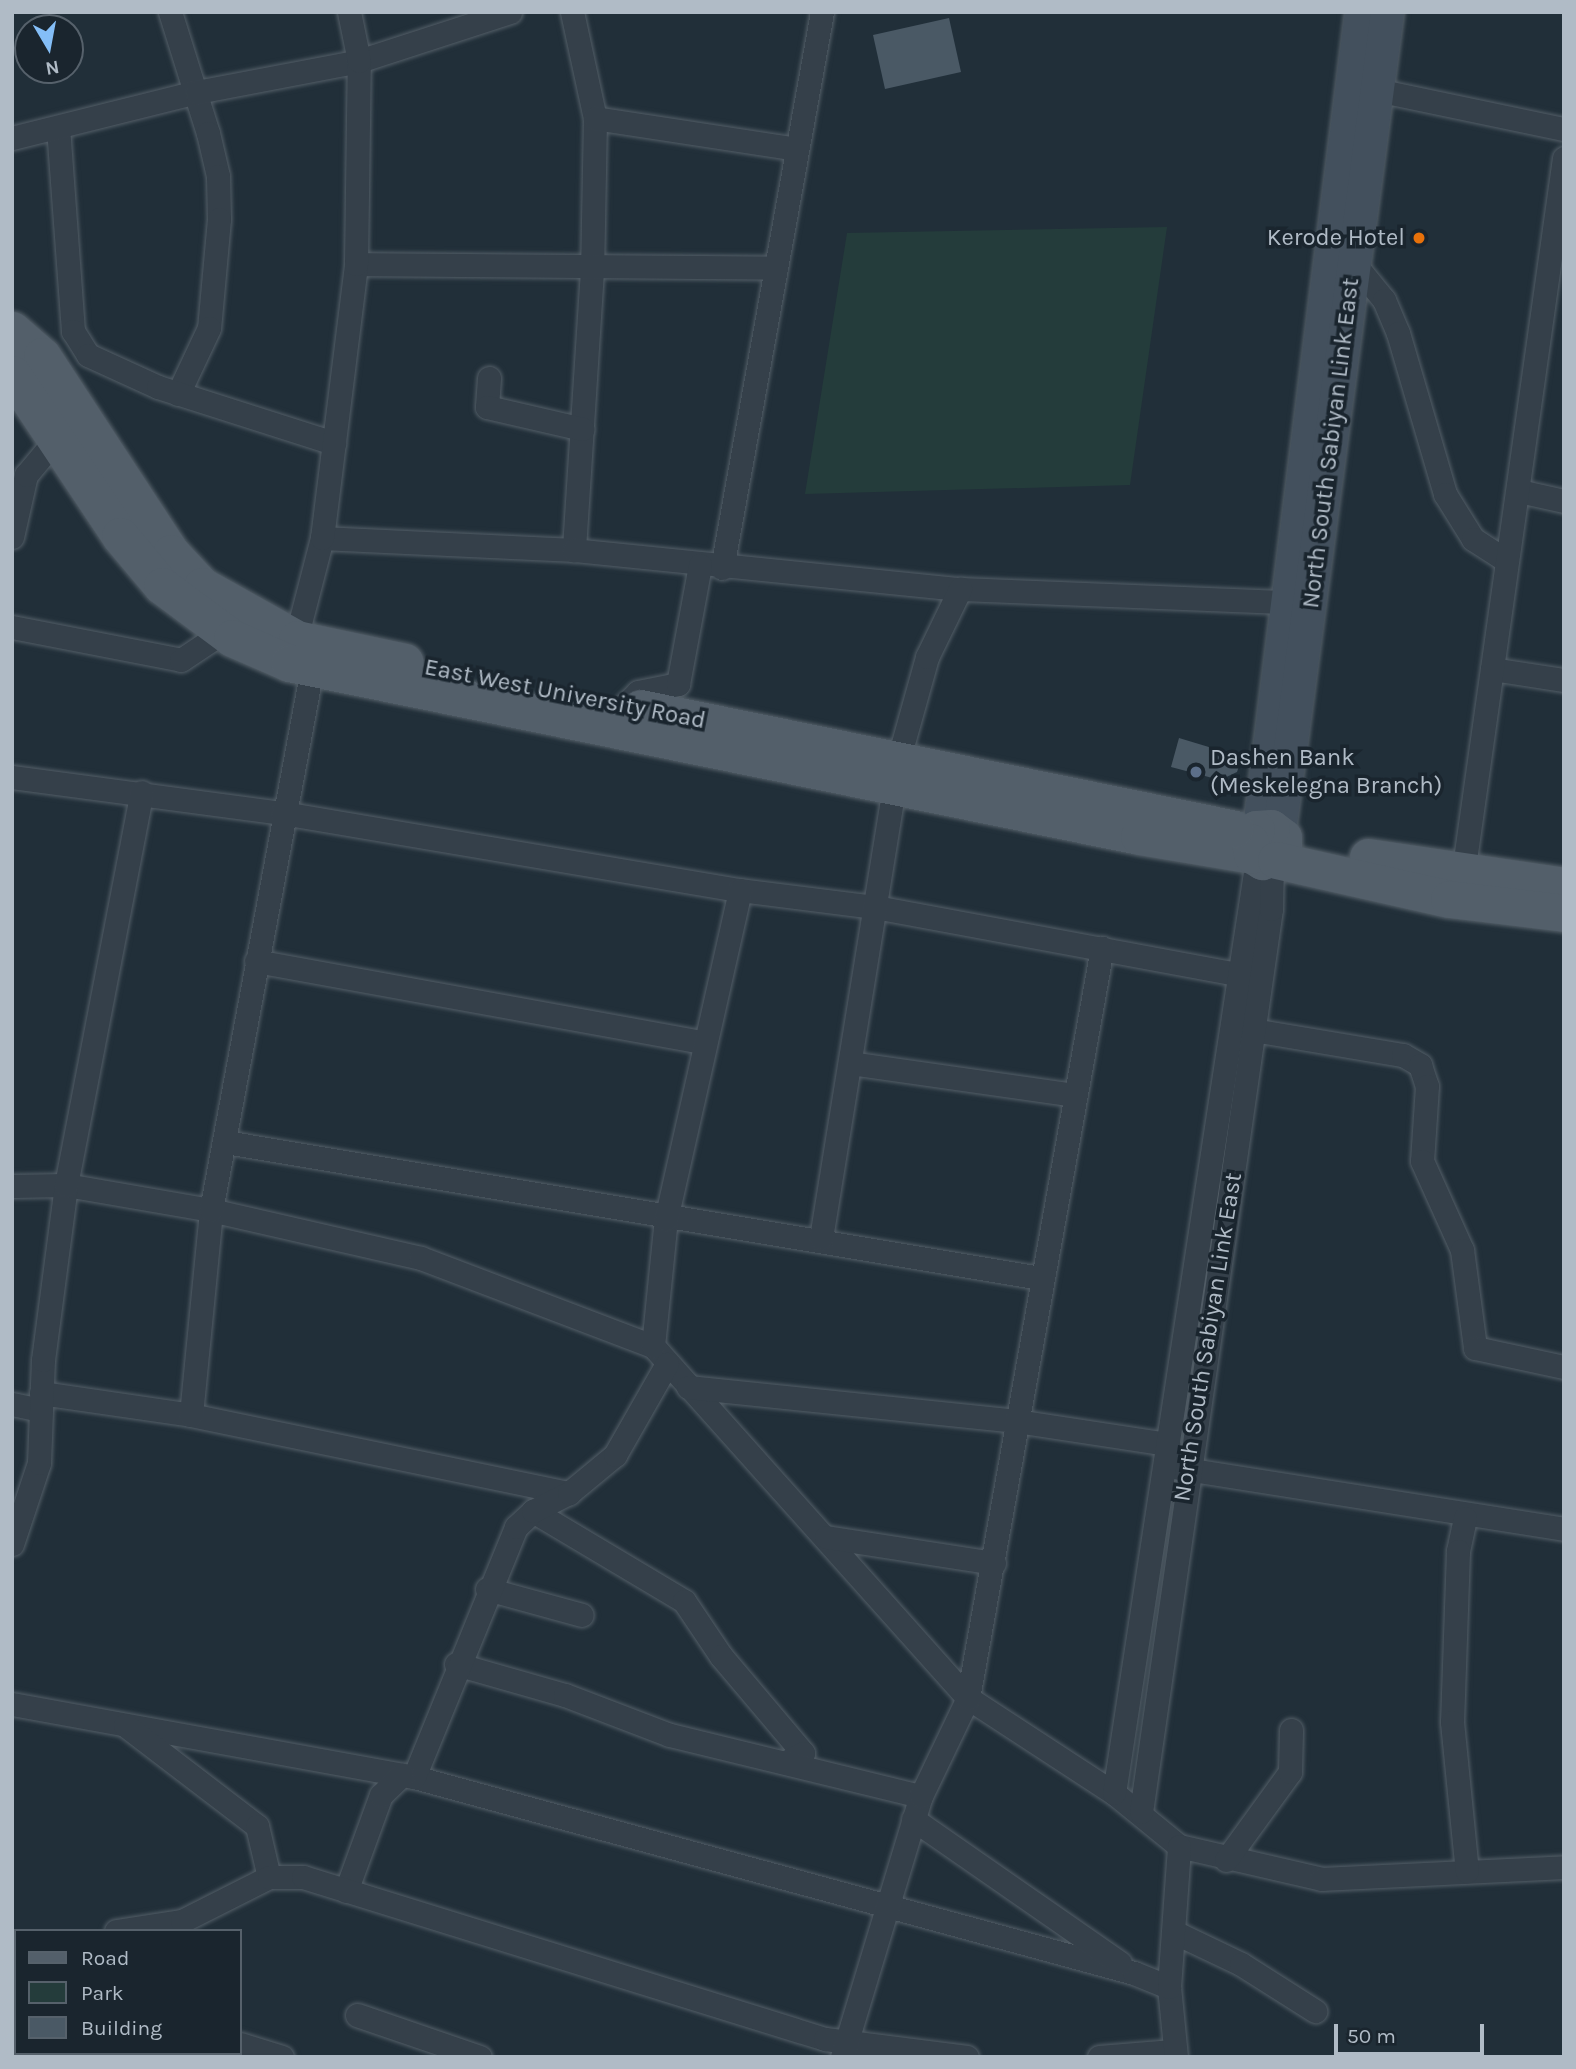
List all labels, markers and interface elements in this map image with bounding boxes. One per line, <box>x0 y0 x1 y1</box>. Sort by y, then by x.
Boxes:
north arrow <box>14 14 84 84</box>
text: N <box>44 56 61 80</box>
place label: Kerode Hotel <box>1267 224 1405 252</box>
marker: Kerode Hotel <box>1411 230 1427 246</box>
street label: North South Sabiyan Link East <box>1296 276 1366 610</box>
street label: East West University Road <box>422 653 708 735</box>
place label: Dashen Bank (Meskelegna Branch) <box>1210 744 1442 800</box>
marker: Dashen Bank (Meskelegna Branch) <box>1188 764 1204 780</box>
street label: North South Sabiyan Link East <box>1168 1170 1248 1504</box>
legend <box>14 1929 242 2055</box>
text: Road <box>81 1946 129 1970</box>
text: Park <box>81 1981 124 2005</box>
scale bar <box>1338 2010 1488 2054</box>
text: Building <box>81 2016 162 2040</box>
text: 50 m <box>1347 2024 1396 2048</box>

